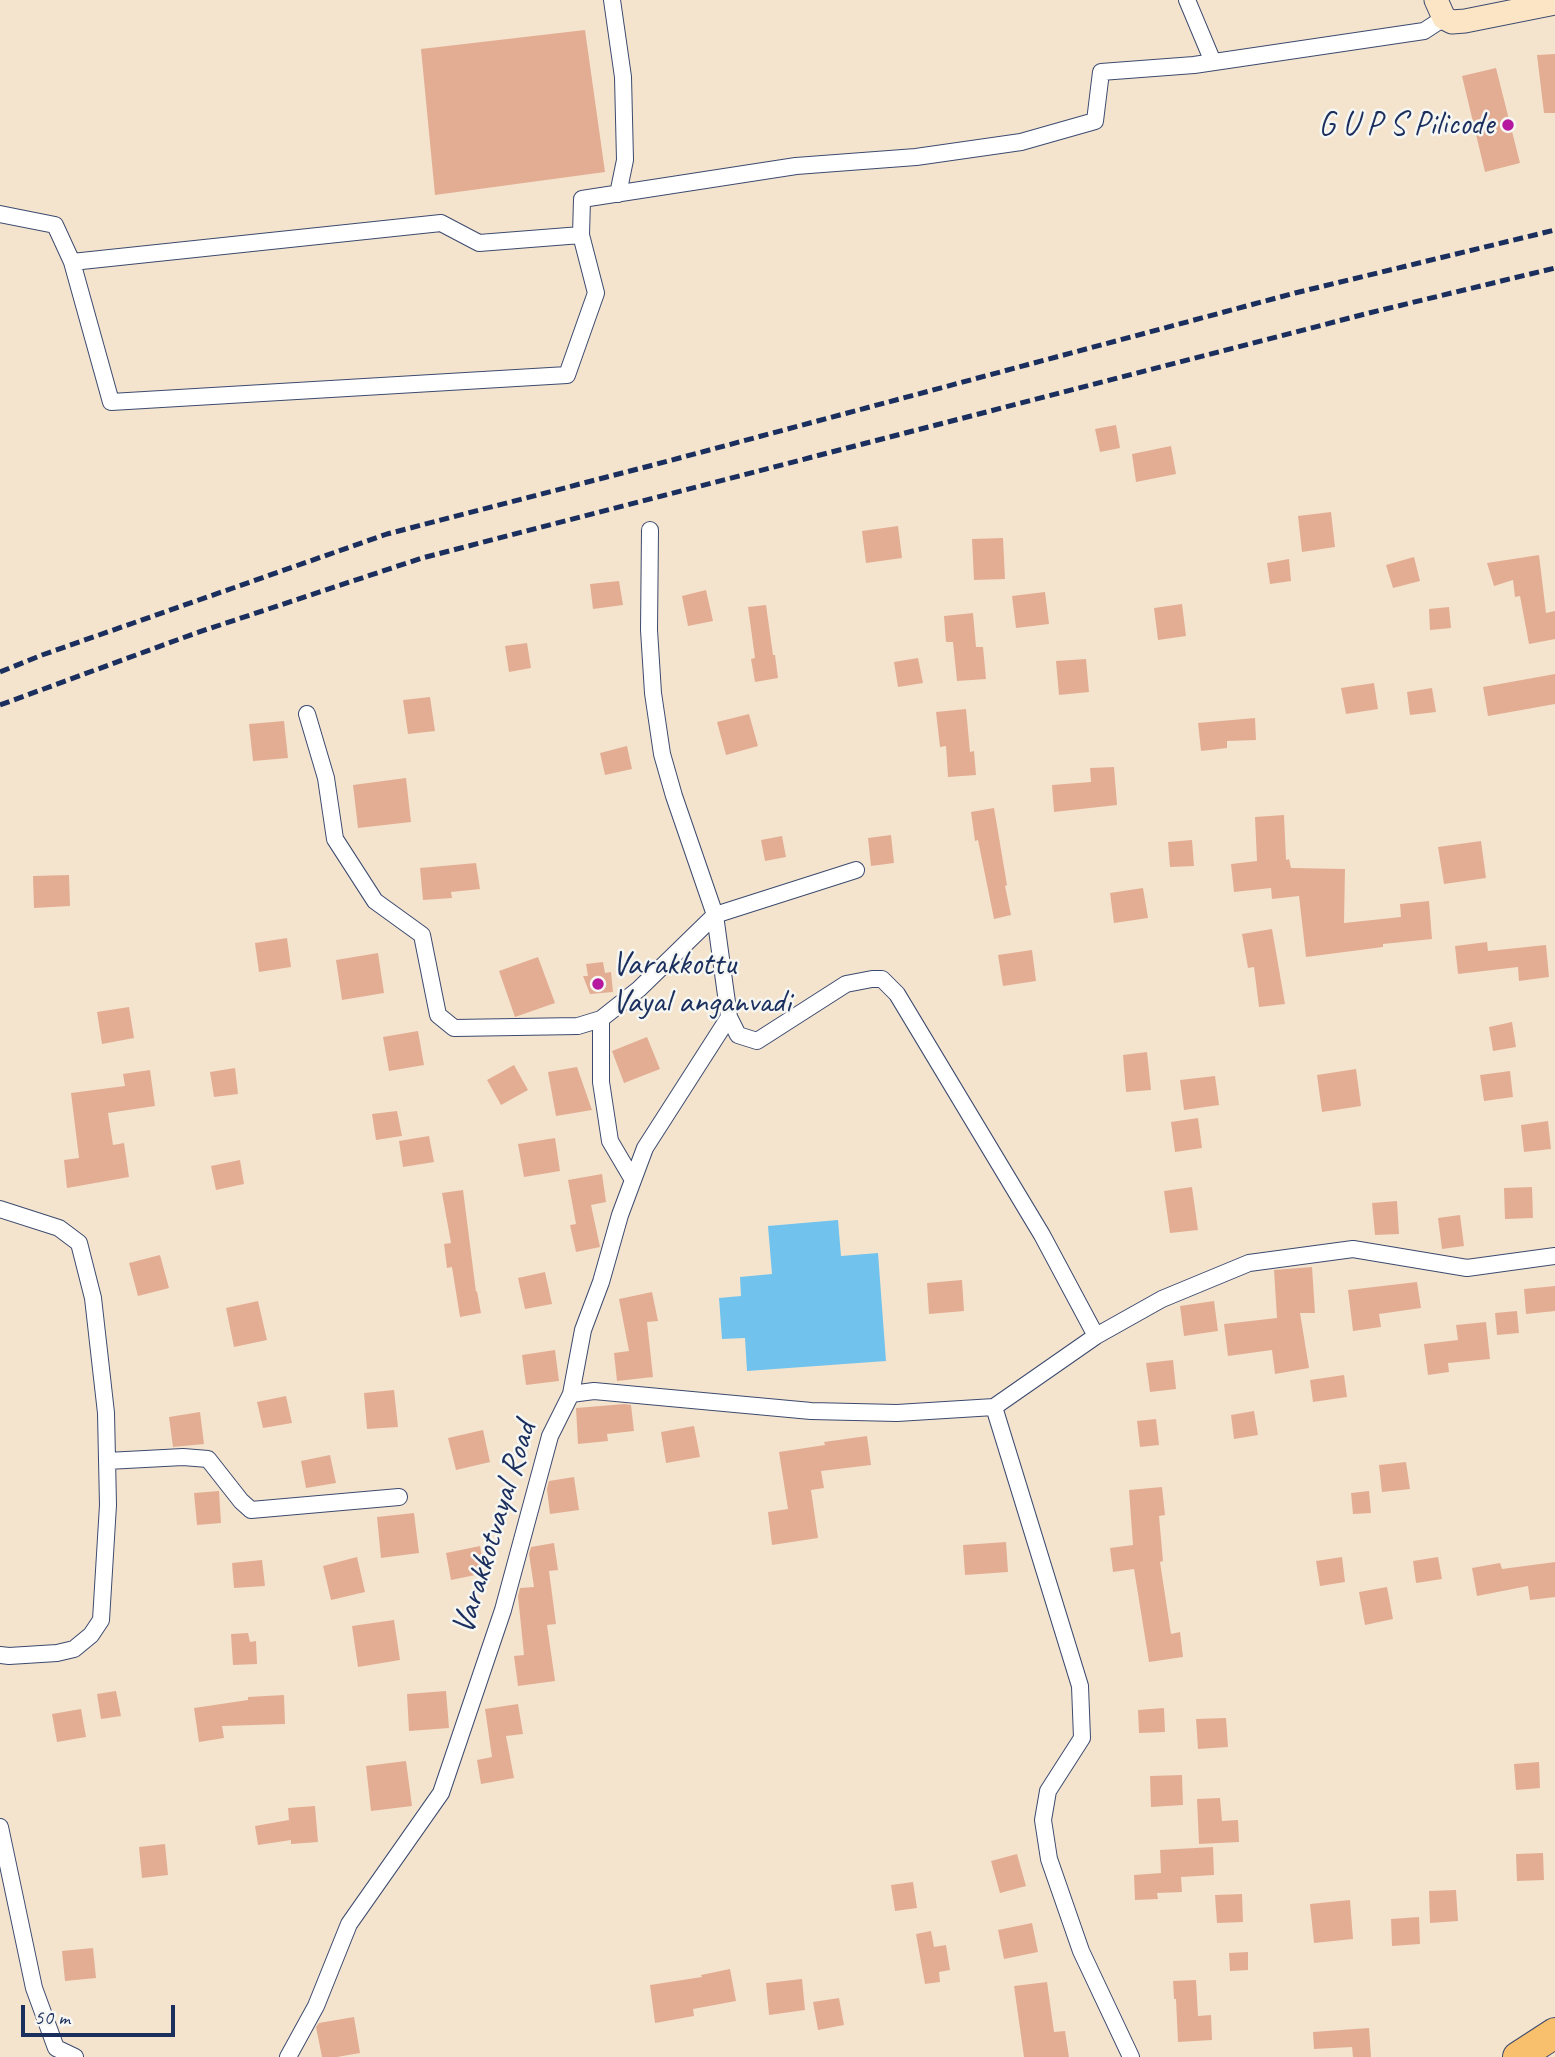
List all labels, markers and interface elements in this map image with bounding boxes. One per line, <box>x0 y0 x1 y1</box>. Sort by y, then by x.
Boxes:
place label: G U P S Pilicode <box>1318 105 1494 145</box>
marker: G U P S Pilicode <box>1500 117 1516 133</box>
place label: Varakkottu Vayal anganvadi <box>612 945 791 1023</box>
marker: Varakkottu Vayal anganvadi <box>590 976 606 992</box>
street label: Varakkotvayal Road <box>444 1417 546 1639</box>
scale bar <box>24 1990 178 2034</box>
text: 50 m <box>34 2004 70 2030</box>

